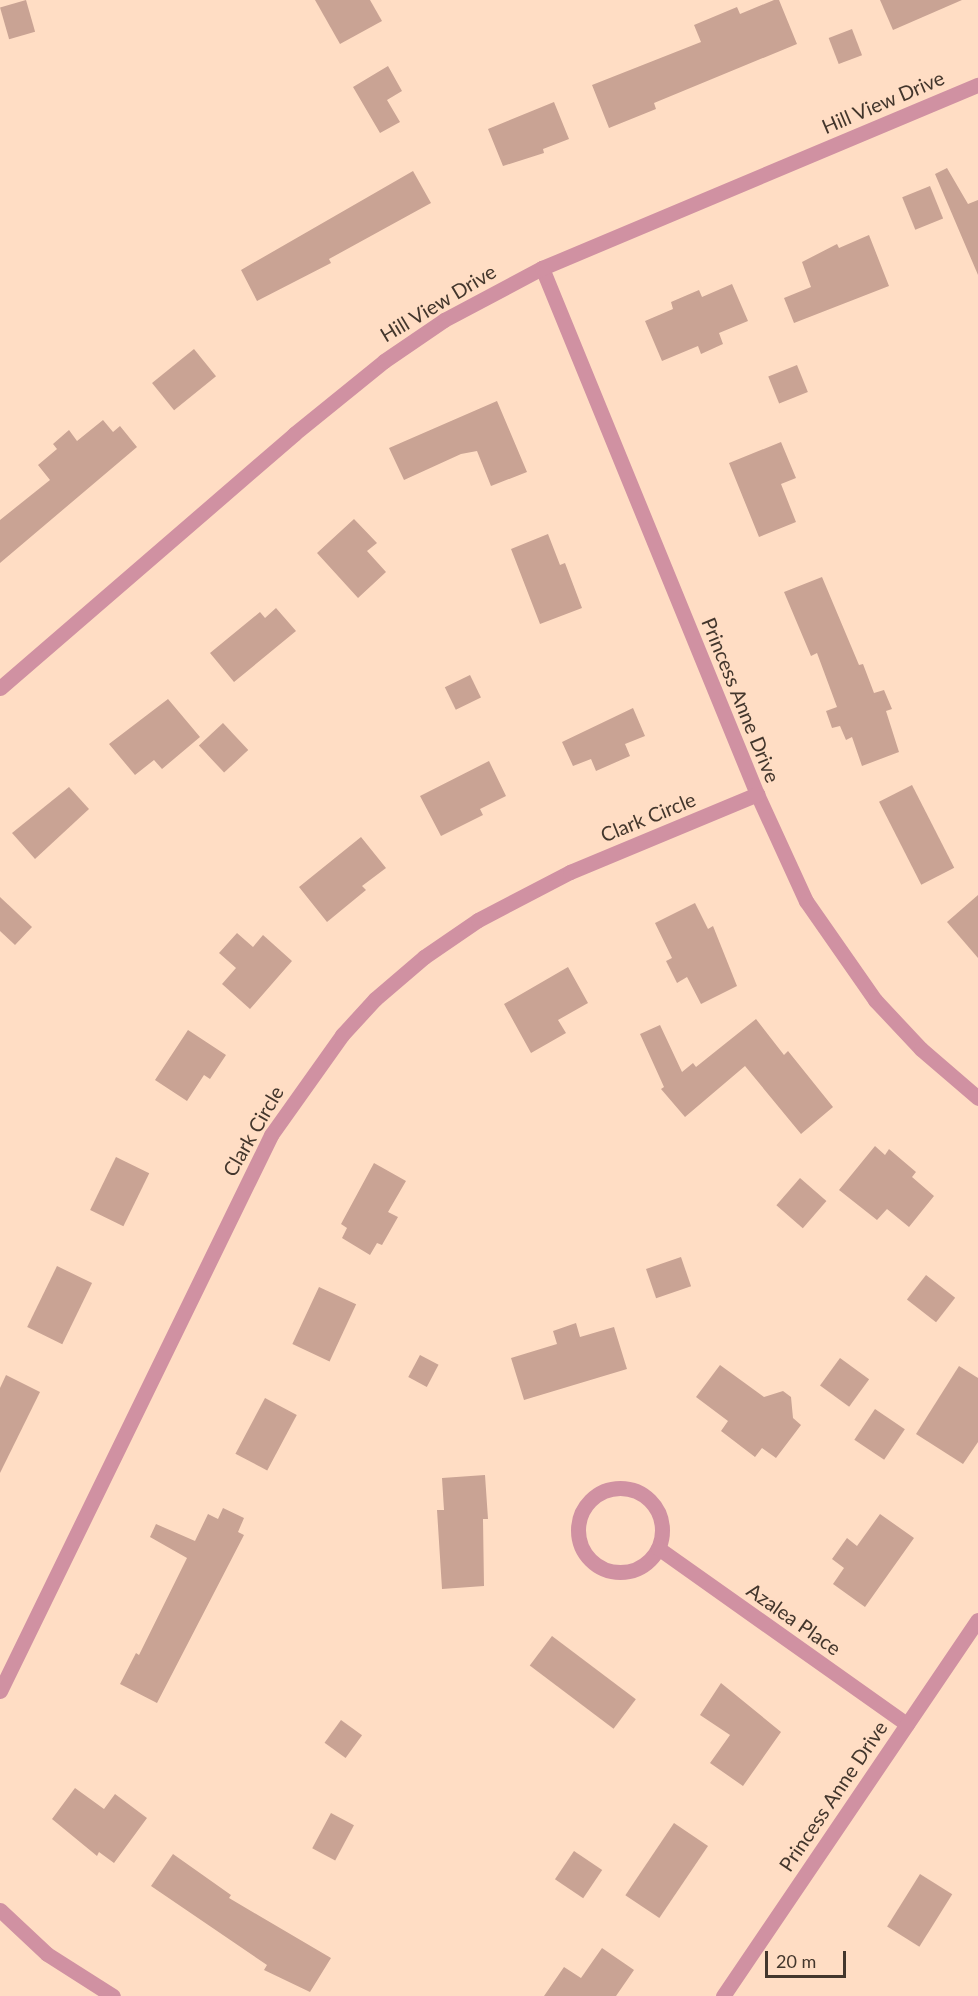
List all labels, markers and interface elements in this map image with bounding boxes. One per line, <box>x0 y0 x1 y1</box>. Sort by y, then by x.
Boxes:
street label: Hill View Drive <box>818 65 948 139</box>
street label: Hill View Drive <box>375 259 501 347</box>
street label: Princess Anne Drive <box>697 614 785 786</box>
street label: Clark Circle <box>597 787 699 847</box>
street label: Clark Circle <box>217 1082 289 1180</box>
street label: Azalea Place <box>742 1578 846 1660</box>
street label: Princess Anne Drive <box>774 1716 892 1876</box>
scale bar <box>768 1939 849 1977</box>
text: 20 m <box>776 1950 816 1972</box>

